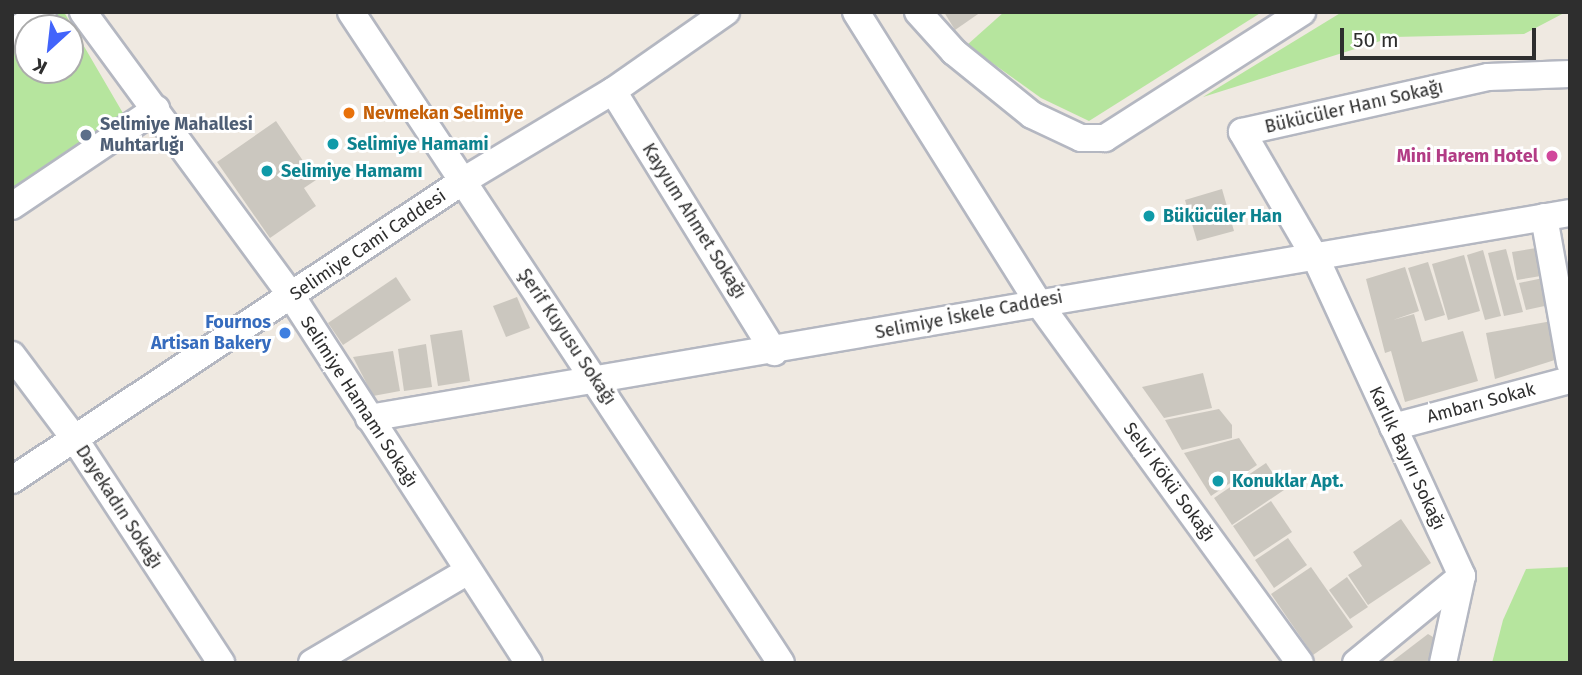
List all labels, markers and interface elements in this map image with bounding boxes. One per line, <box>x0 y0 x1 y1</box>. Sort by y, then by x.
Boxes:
north arrow <box>14 14 84 84</box>
scale bar <box>1344 14 1540 58</box>
text: 50 m <box>1353 27 1399 53</box>
text: K <box>30 53 51 79</box>
street label: Bükücüler Hanı Sokağı <box>1263 76 1445 138</box>
place label: Nevmekan Selimiye <box>363 102 523 124</box>
marker: Nevmekan Selimiye <box>341 105 357 121</box>
place label: Selimiye Mahallesi Muhtarlığı <box>100 114 253 156</box>
marker: Selimiye Mahallesi Muhtarlığı <box>78 127 94 143</box>
place label: Selimiye Hamami <box>347 133 489 155</box>
marker: Selimiye Hamami <box>325 136 341 152</box>
street label: Kayyum Ahmet Sokağı <box>637 139 751 303</box>
place label: Mini Harem Hotel <box>1397 145 1538 167</box>
marker: Mini Harem Hotel <box>1544 148 1560 164</box>
place label: Selimiye Hamamı <box>281 160 423 182</box>
marker: Selimiye Hamamı <box>259 163 275 179</box>
street label: Selimiye Cami Caddesi <box>286 185 450 305</box>
place label: Bükücüler Han <box>1163 205 1282 227</box>
marker: Bükücüler Han <box>1141 208 1157 224</box>
street label: Şerif Kuyusu Sokağı <box>513 265 621 409</box>
street label: Selimiye İskele Caddesi <box>873 286 1065 344</box>
place label: Fournos Artisan Bakery <box>151 312 271 354</box>
street label: Selimiye Hamamı Sokağı <box>296 312 422 492</box>
marker: Fournos Artisan Bakery <box>277 325 293 341</box>
street label: Ambarı Sokak <box>1425 378 1537 428</box>
street label: Karlık Bayırı Sokağı <box>1364 383 1450 533</box>
street label: Selvi Kökü Sokağı <box>1119 418 1219 546</box>
street label: Dayekadın Sokağı <box>71 441 167 573</box>
place label: Konuklar Apt. <box>1232 470 1344 492</box>
marker: Konuklar Apt. <box>1210 473 1226 489</box>

